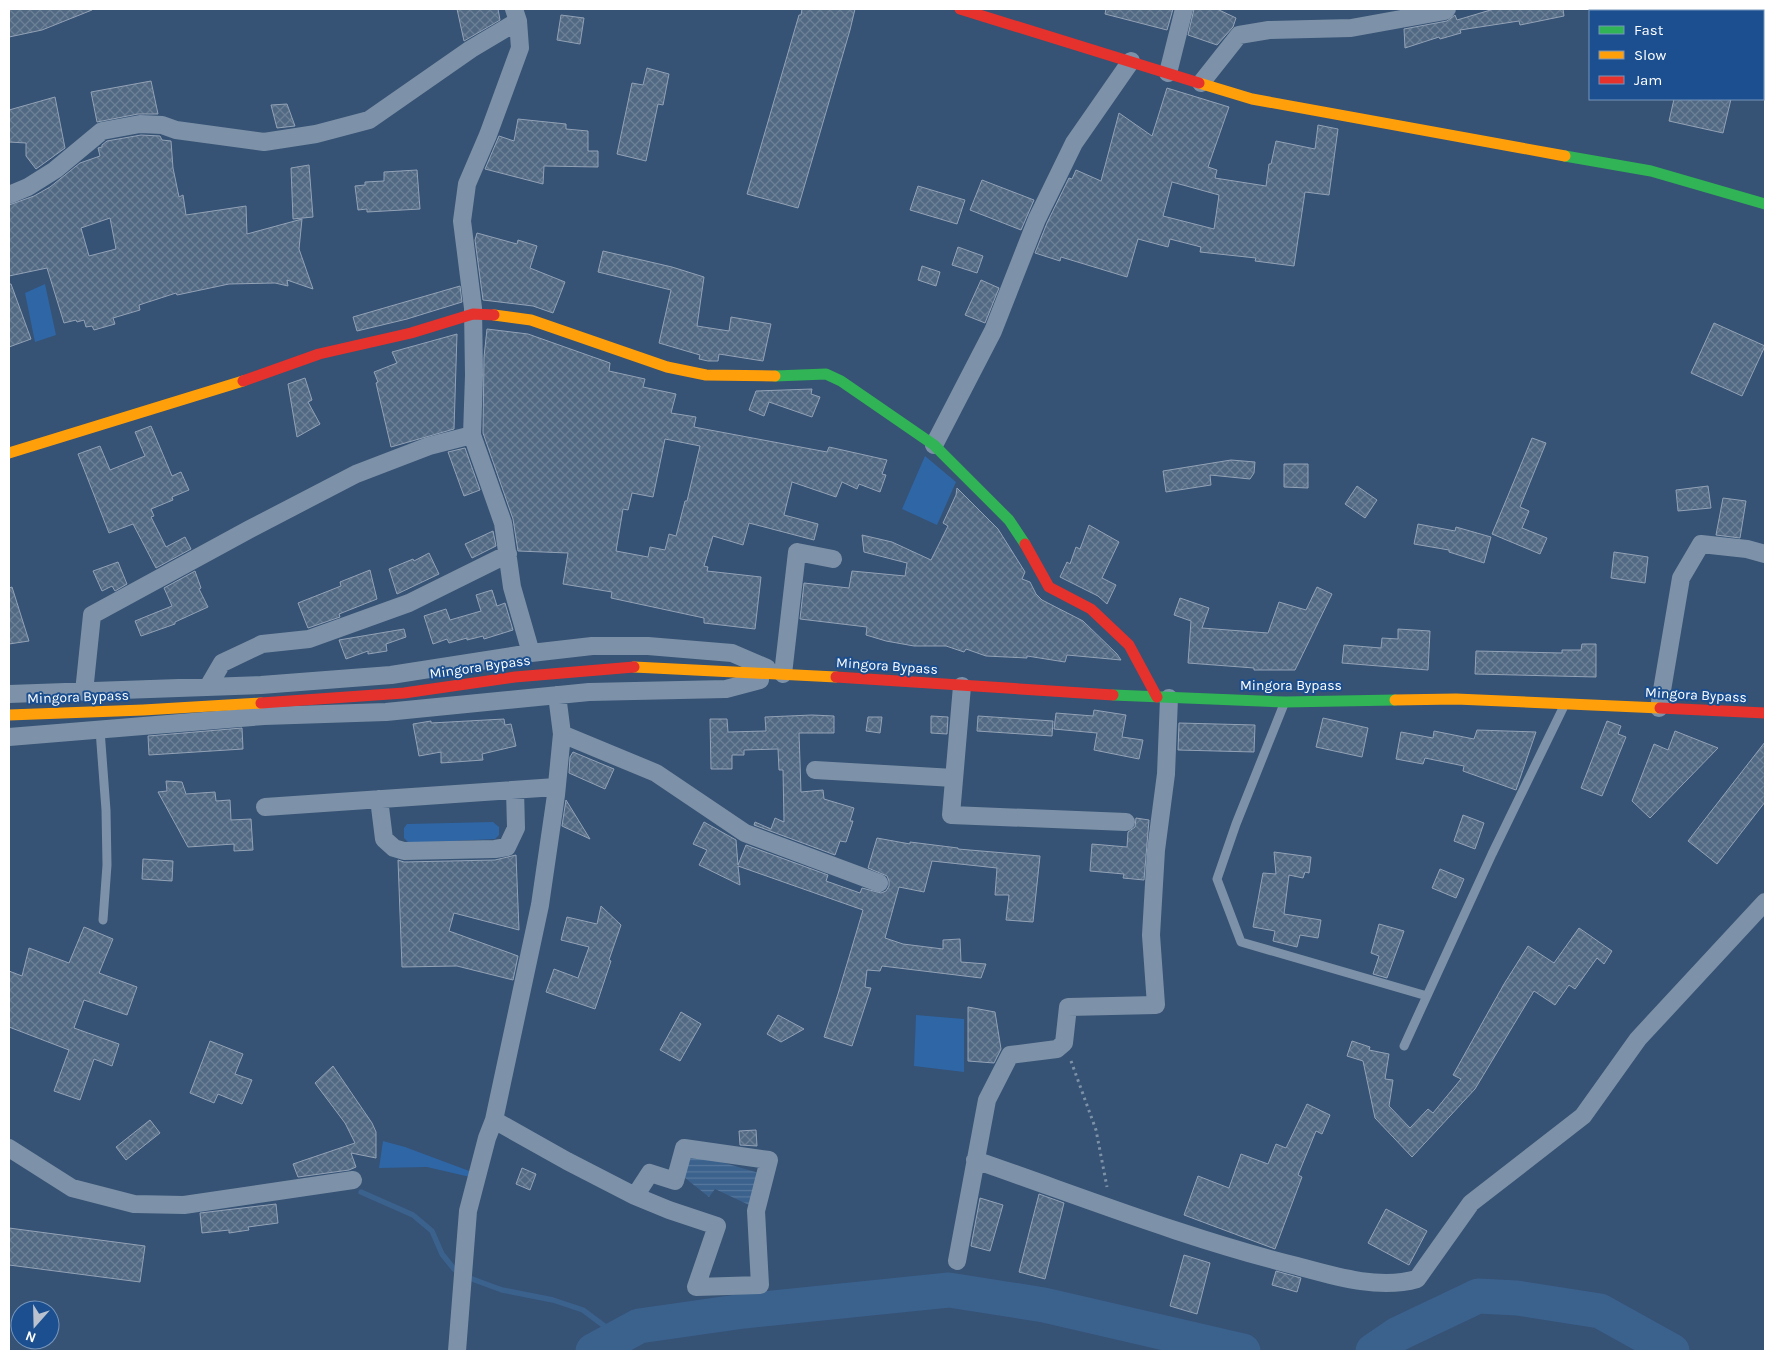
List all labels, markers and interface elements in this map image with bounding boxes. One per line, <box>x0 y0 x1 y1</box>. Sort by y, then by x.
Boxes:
legend <box>1589 10 1764 100</box>
text: Fast <box>1634 21 1664 39</box>
text: Slow <box>1634 46 1666 64</box>
text: Jam <box>1634 71 1662 89</box>
street label: Mingora Bypass <box>428 651 532 683</box>
street label: Mingora Bypass <box>836 654 938 678</box>
street label: Mingora Bypass <box>1240 677 1342 694</box>
street label: Mingora Bypass <box>1645 684 1747 706</box>
street label: Mingora Bypass <box>27 687 129 707</box>
north arrow <box>10 1300 60 1350</box>
text: N <box>23 1327 38 1346</box>

